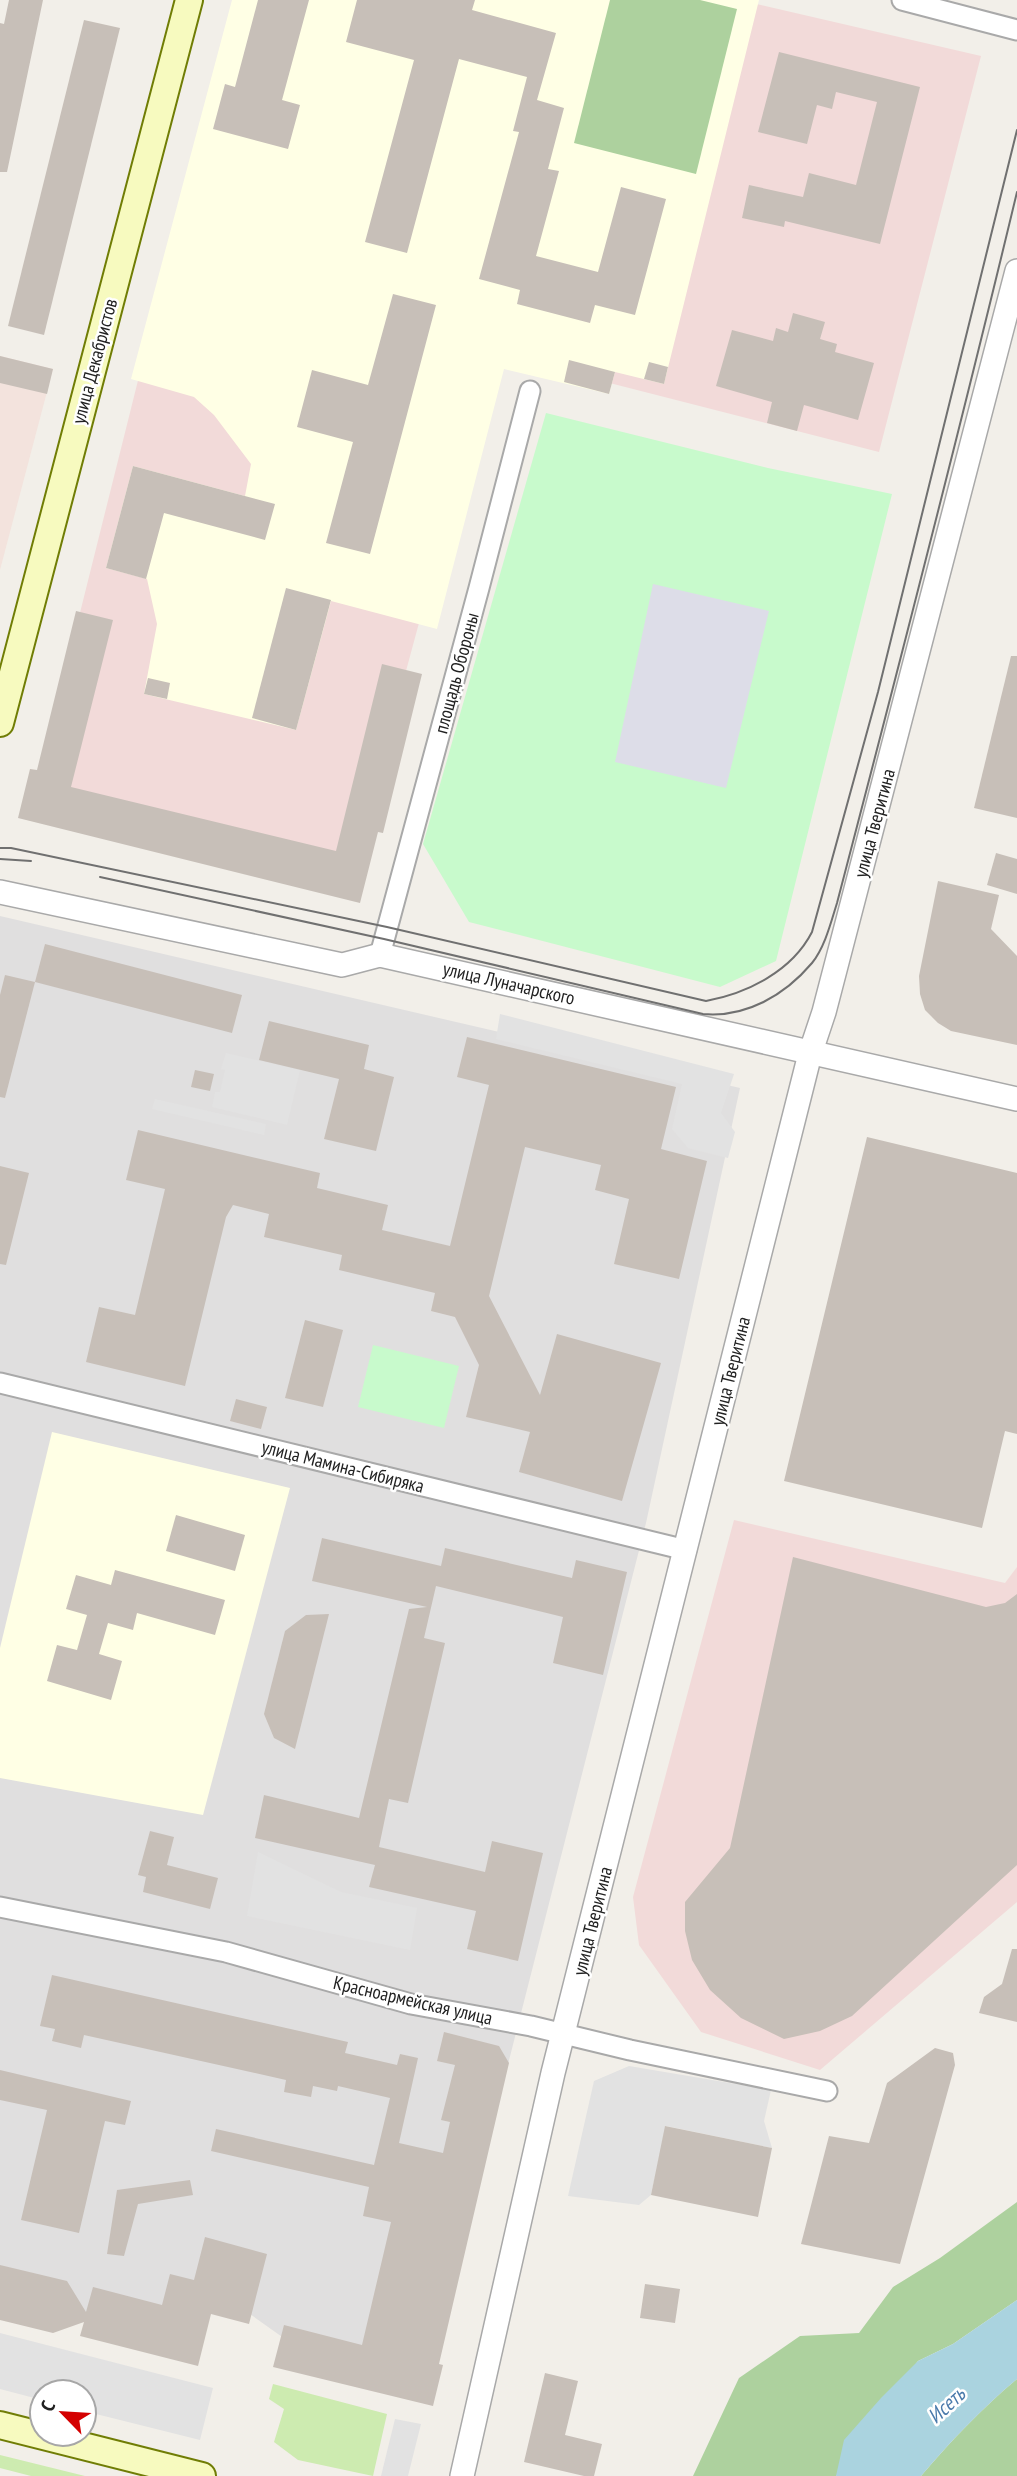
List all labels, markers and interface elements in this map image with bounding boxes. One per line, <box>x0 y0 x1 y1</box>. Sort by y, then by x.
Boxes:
street label: улица Декабристов <box>66 296 122 426</box>
street label: площадь Обороны <box>428 610 484 736</box>
street label: улица Тверитина <box>848 766 900 880</box>
street label: улица Луначарского <box>441 956 577 1010</box>
street label: улица Тверитина <box>705 1314 755 1428</box>
street label: улица Мамина-Сибиряка <box>259 1434 427 1498</box>
street label: улица Тверитина <box>567 1864 617 1978</box>
street label: Красноармейская улица <box>331 1970 495 2030</box>
north arrow <box>28 2378 98 2448</box>
water label: Исеть <box>921 2380 971 2429</box>
text: С <box>35 2397 60 2415</box>

